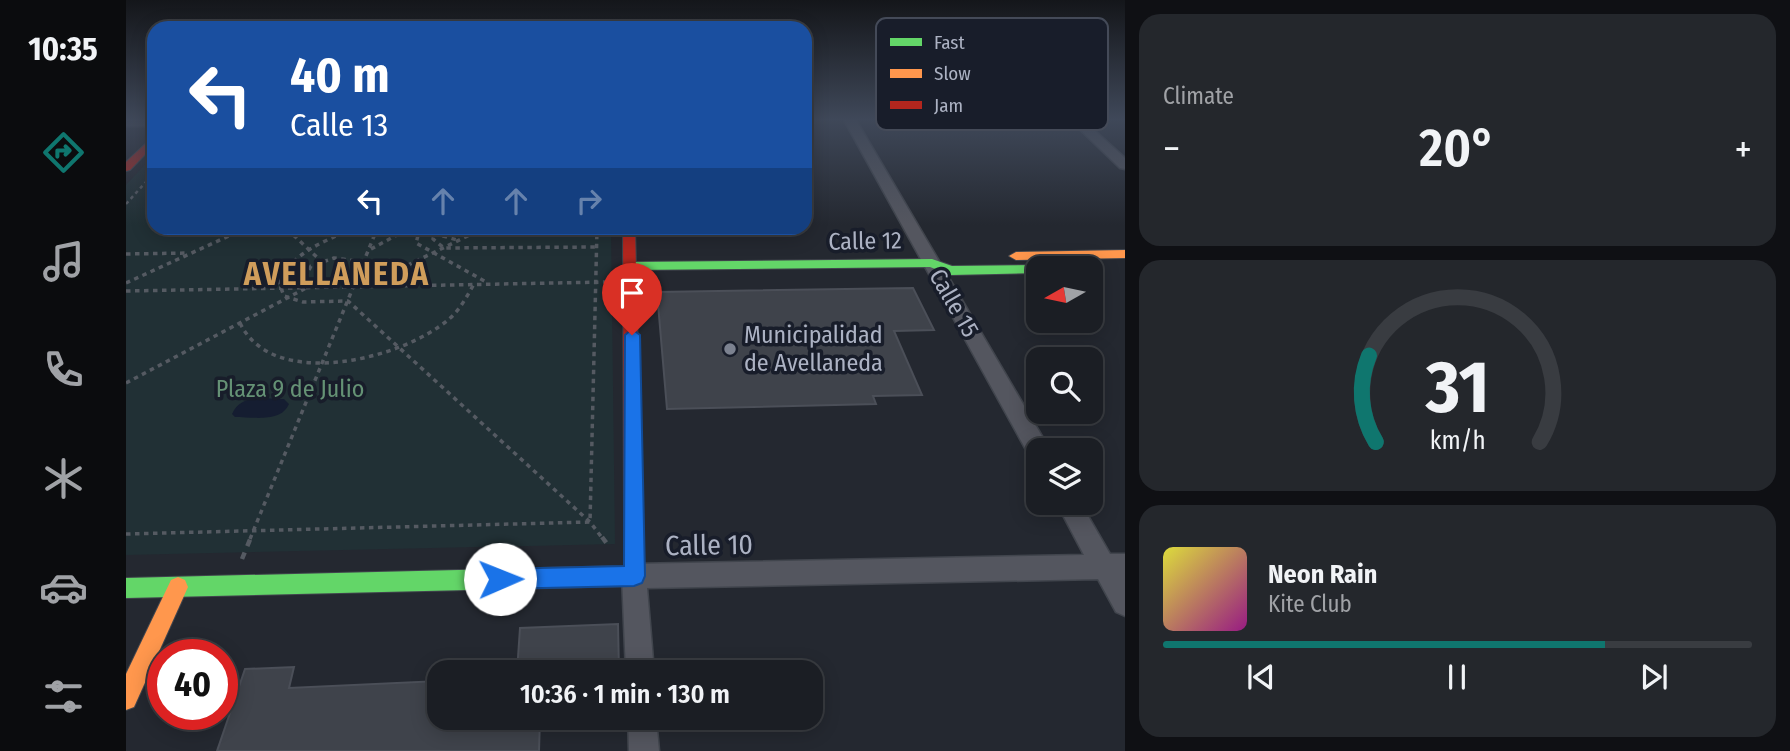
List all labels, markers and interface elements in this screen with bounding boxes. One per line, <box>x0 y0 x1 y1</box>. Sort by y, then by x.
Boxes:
legend <box>876 18 1108 130</box>
text: 10:35 <box>28 30 98 68</box>
text: Fast <box>934 31 965 54</box>
text: 40 m <box>290 46 390 105</box>
icon: left <box>175 49 266 140</box>
text: Slow <box>934 62 971 85</box>
text: Climate <box>1163 82 1234 110</box>
text: Jam <box>934 94 963 117</box>
text: Calle 13 <box>290 106 388 144</box>
text: 20° <box>1419 117 1496 180</box>
text: − <box>1163 126 1180 172</box>
text: + <box>1735 126 1752 172</box>
icon: directions <box>39 128 88 177</box>
icon: left <box>351 182 389 220</box>
icon: ahead <box>424 182 462 220</box>
icon: ahead <box>497 182 535 220</box>
icon: right <box>570 182 608 220</box>
street label: Calle 12 <box>828 226 902 256</box>
icon: music <box>39 237 88 286</box>
district label: AVELLANEDA <box>243 255 430 293</box>
north arrow <box>1026 256 1102 332</box>
map controls <box>1026 256 1103 515</box>
pin <box>602 263 662 335</box>
street label: Calle 15 <box>923 264 985 342</box>
icon: arrive <box>613 274 651 312</box>
place label: Municipalidad de Avellaneda <box>744 321 883 377</box>
marker: Municipalidad de Avellaneda <box>722 341 738 357</box>
text: 31 <box>1425 344 1489 431</box>
icon: phone <box>39 345 88 394</box>
button: search <box>1026 347 1103 424</box>
park label: Plaza 9 de Julio <box>216 375 364 403</box>
text: km/h <box>1430 425 1485 455</box>
button: layers <box>1026 438 1103 515</box>
icon: climate <box>39 454 88 503</box>
street label: Calle 10 <box>665 528 753 562</box>
position arrow <box>463 542 537 616</box>
text: Neon Rain <box>1268 559 1377 590</box>
icon: car <box>39 563 88 612</box>
text: Kite Club <box>1268 590 1352 618</box>
speed limit sign: 40 <box>147 639 238 730</box>
icon: previous <box>1242 658 1280 696</box>
icon: pause <box>1438 658 1476 696</box>
icon: next <box>1635 658 1673 696</box>
icon: filters <box>39 672 88 721</box>
text: 10:36 · 1 min · 130 m <box>520 679 730 710</box>

